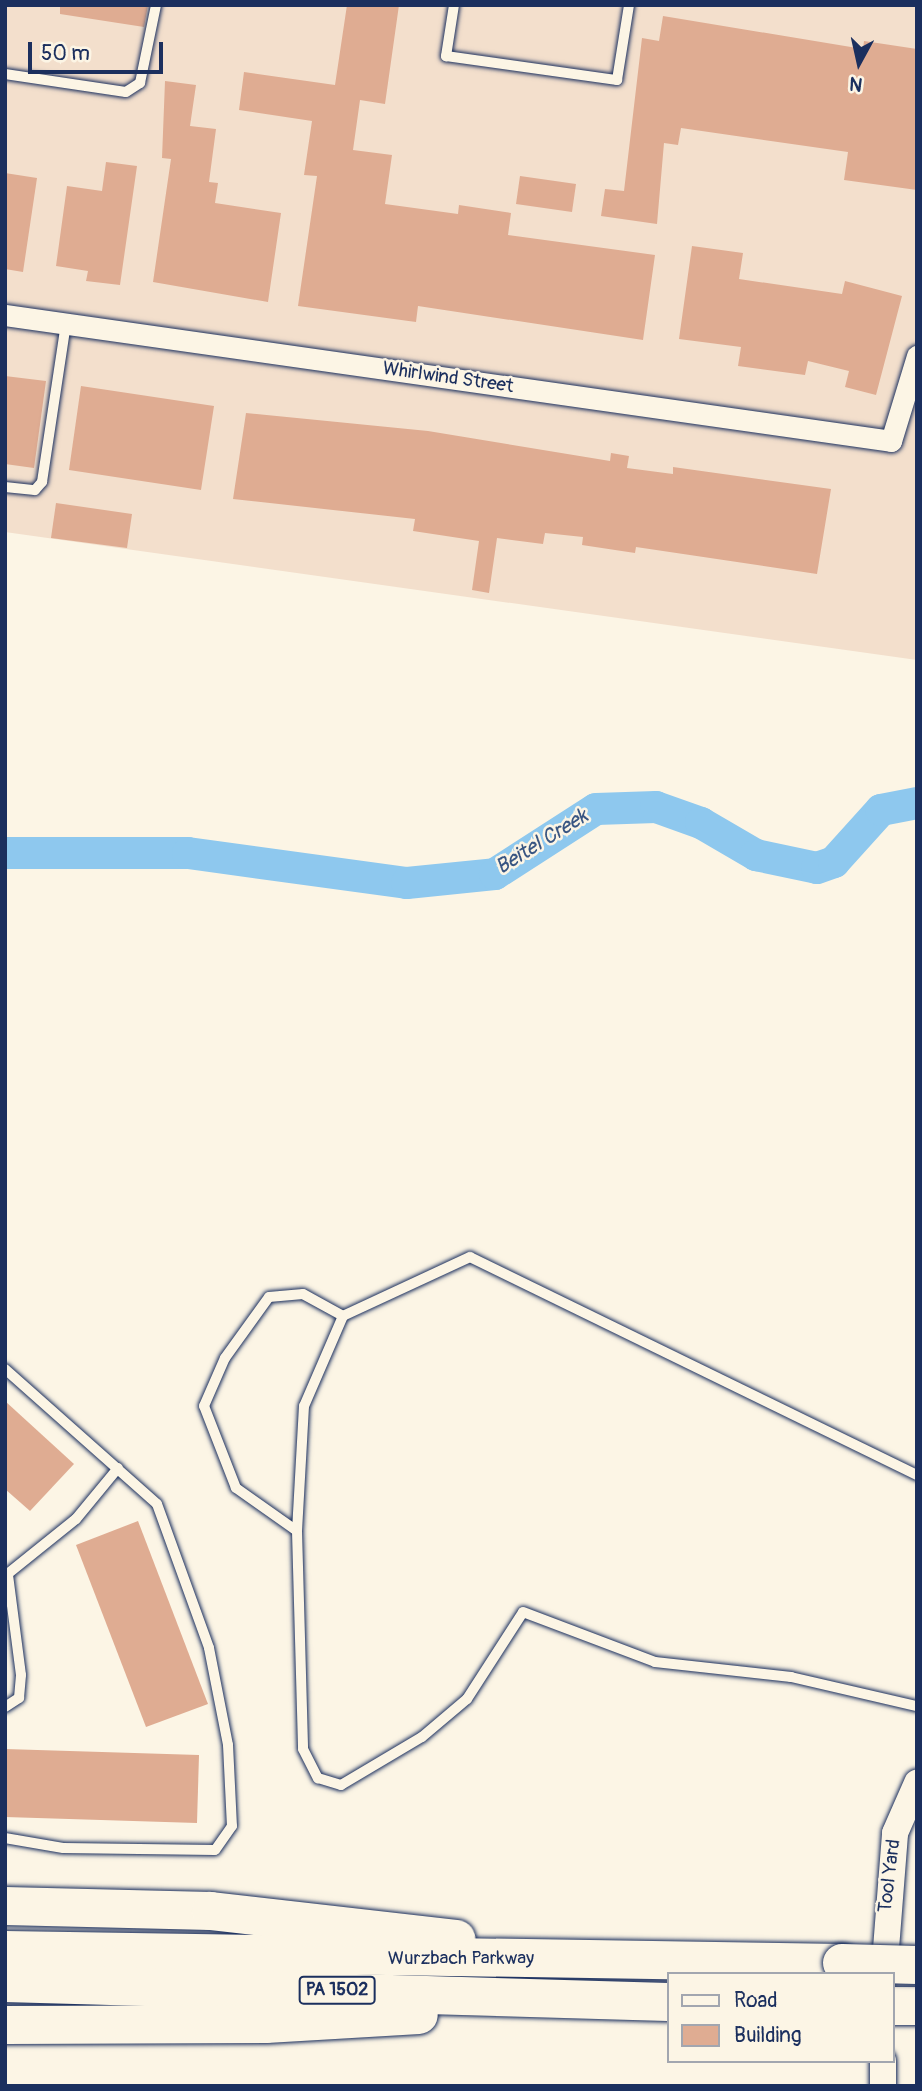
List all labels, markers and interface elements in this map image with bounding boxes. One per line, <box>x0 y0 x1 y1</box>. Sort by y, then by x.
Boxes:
scale bar <box>32 28 166 72</box>
north arrow <box>824 28 894 98</box>
text: 50 m <box>41 40 90 67</box>
text: N <box>848 71 864 97</box>
street label: Whirlwind Street <box>381 358 515 398</box>
water label: Beitel Creek <box>491 804 593 880</box>
street label: Tool Yard <box>874 1838 906 1914</box>
street label: Wurzbach Parkway <box>388 1948 534 1970</box>
legend <box>666 1972 894 2063</box>
road number: PA 1502 <box>298 1976 376 2004</box>
text: Road <box>734 1987 778 2014</box>
text: Building <box>734 2022 801 2049</box>

